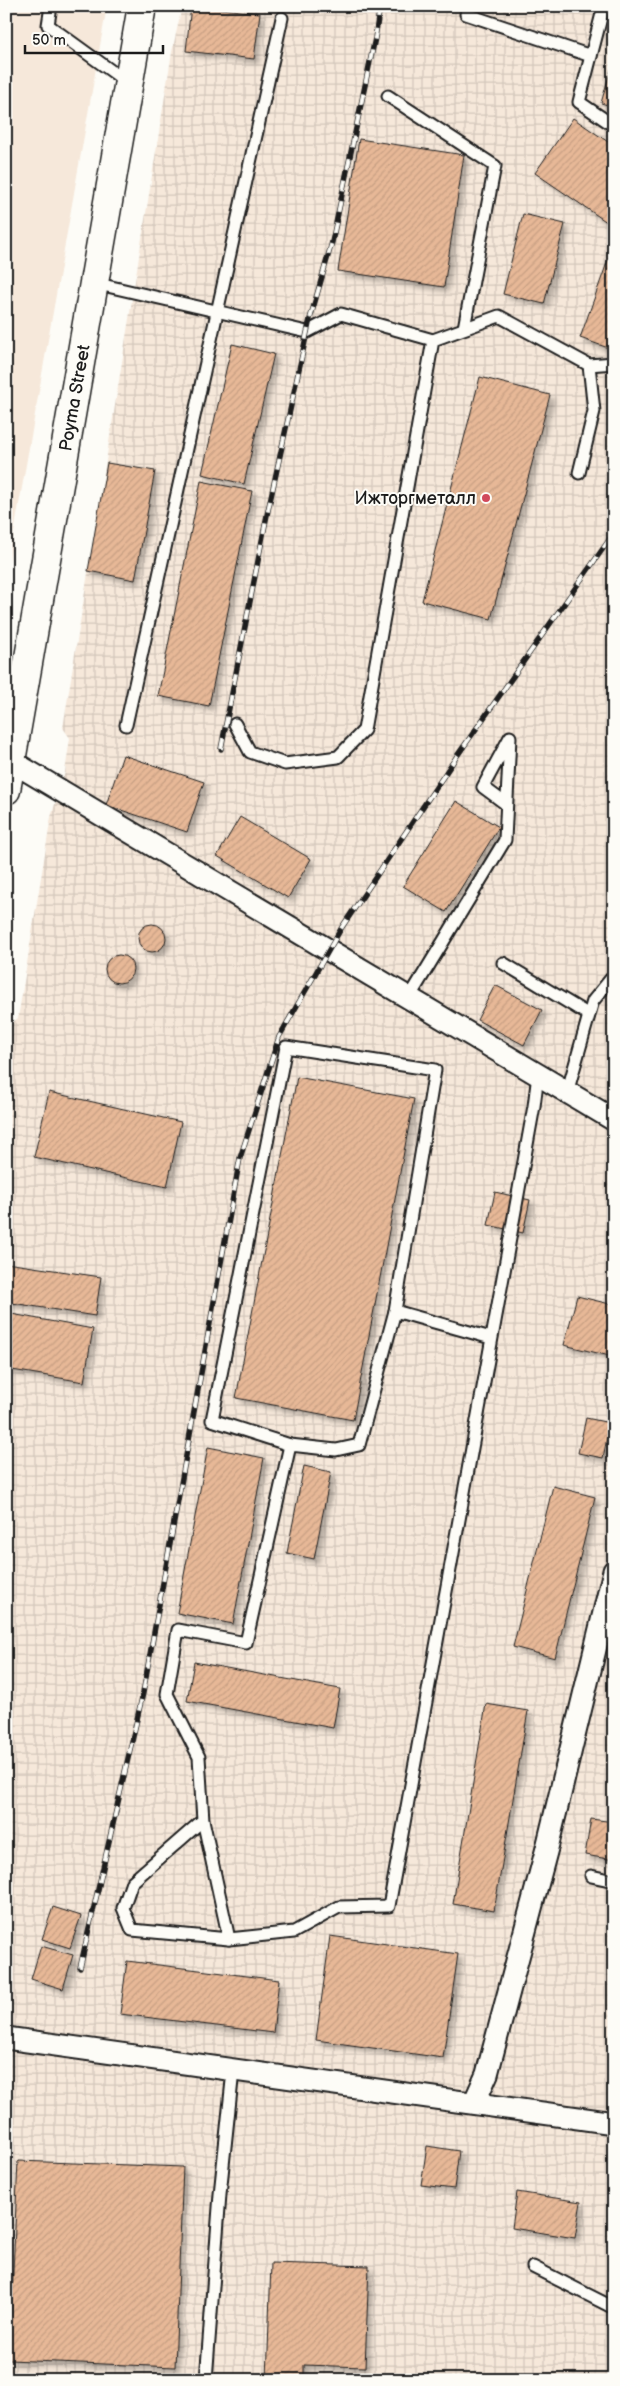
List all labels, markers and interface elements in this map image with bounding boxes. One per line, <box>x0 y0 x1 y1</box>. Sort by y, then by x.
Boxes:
scale bar <box>25 22 162 54</box>
text: 50 m <box>32 31 66 50</box>
street label: Poyma Street <box>55 343 95 453</box>
place label: Ижторгметалл <box>355 488 476 509</box>
marker: Ижторгметалл <box>480 492 492 504</box>

